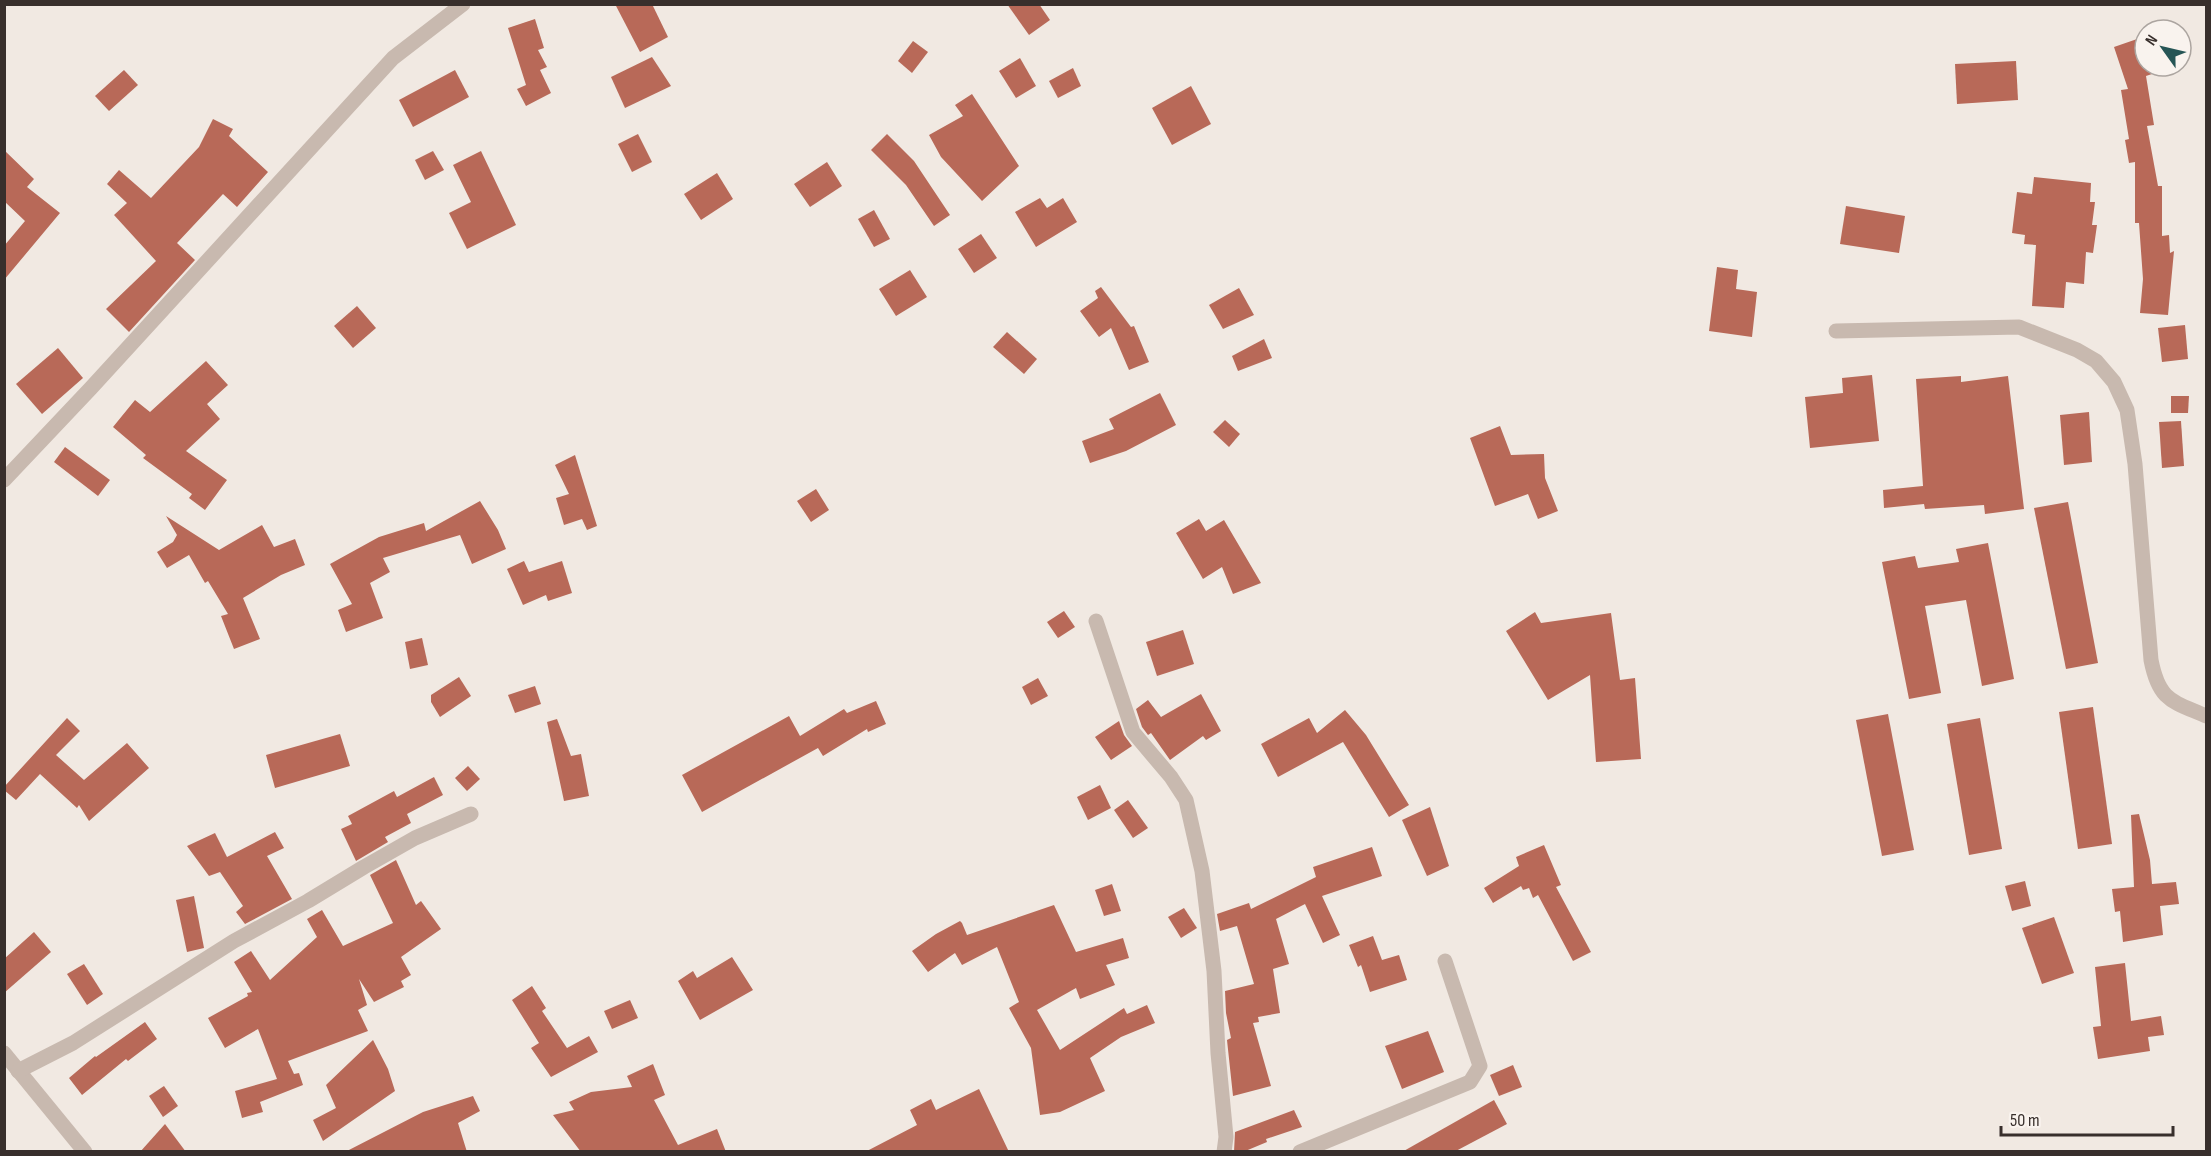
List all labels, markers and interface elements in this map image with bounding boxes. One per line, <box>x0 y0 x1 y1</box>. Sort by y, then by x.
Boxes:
north arrow <box>2133 18 2193 78</box>
text: N <box>2142 32 2162 49</box>
scale bar <box>2001 1099 2174 1137</box>
text: 50 m <box>2010 1110 2040 1131</box>

